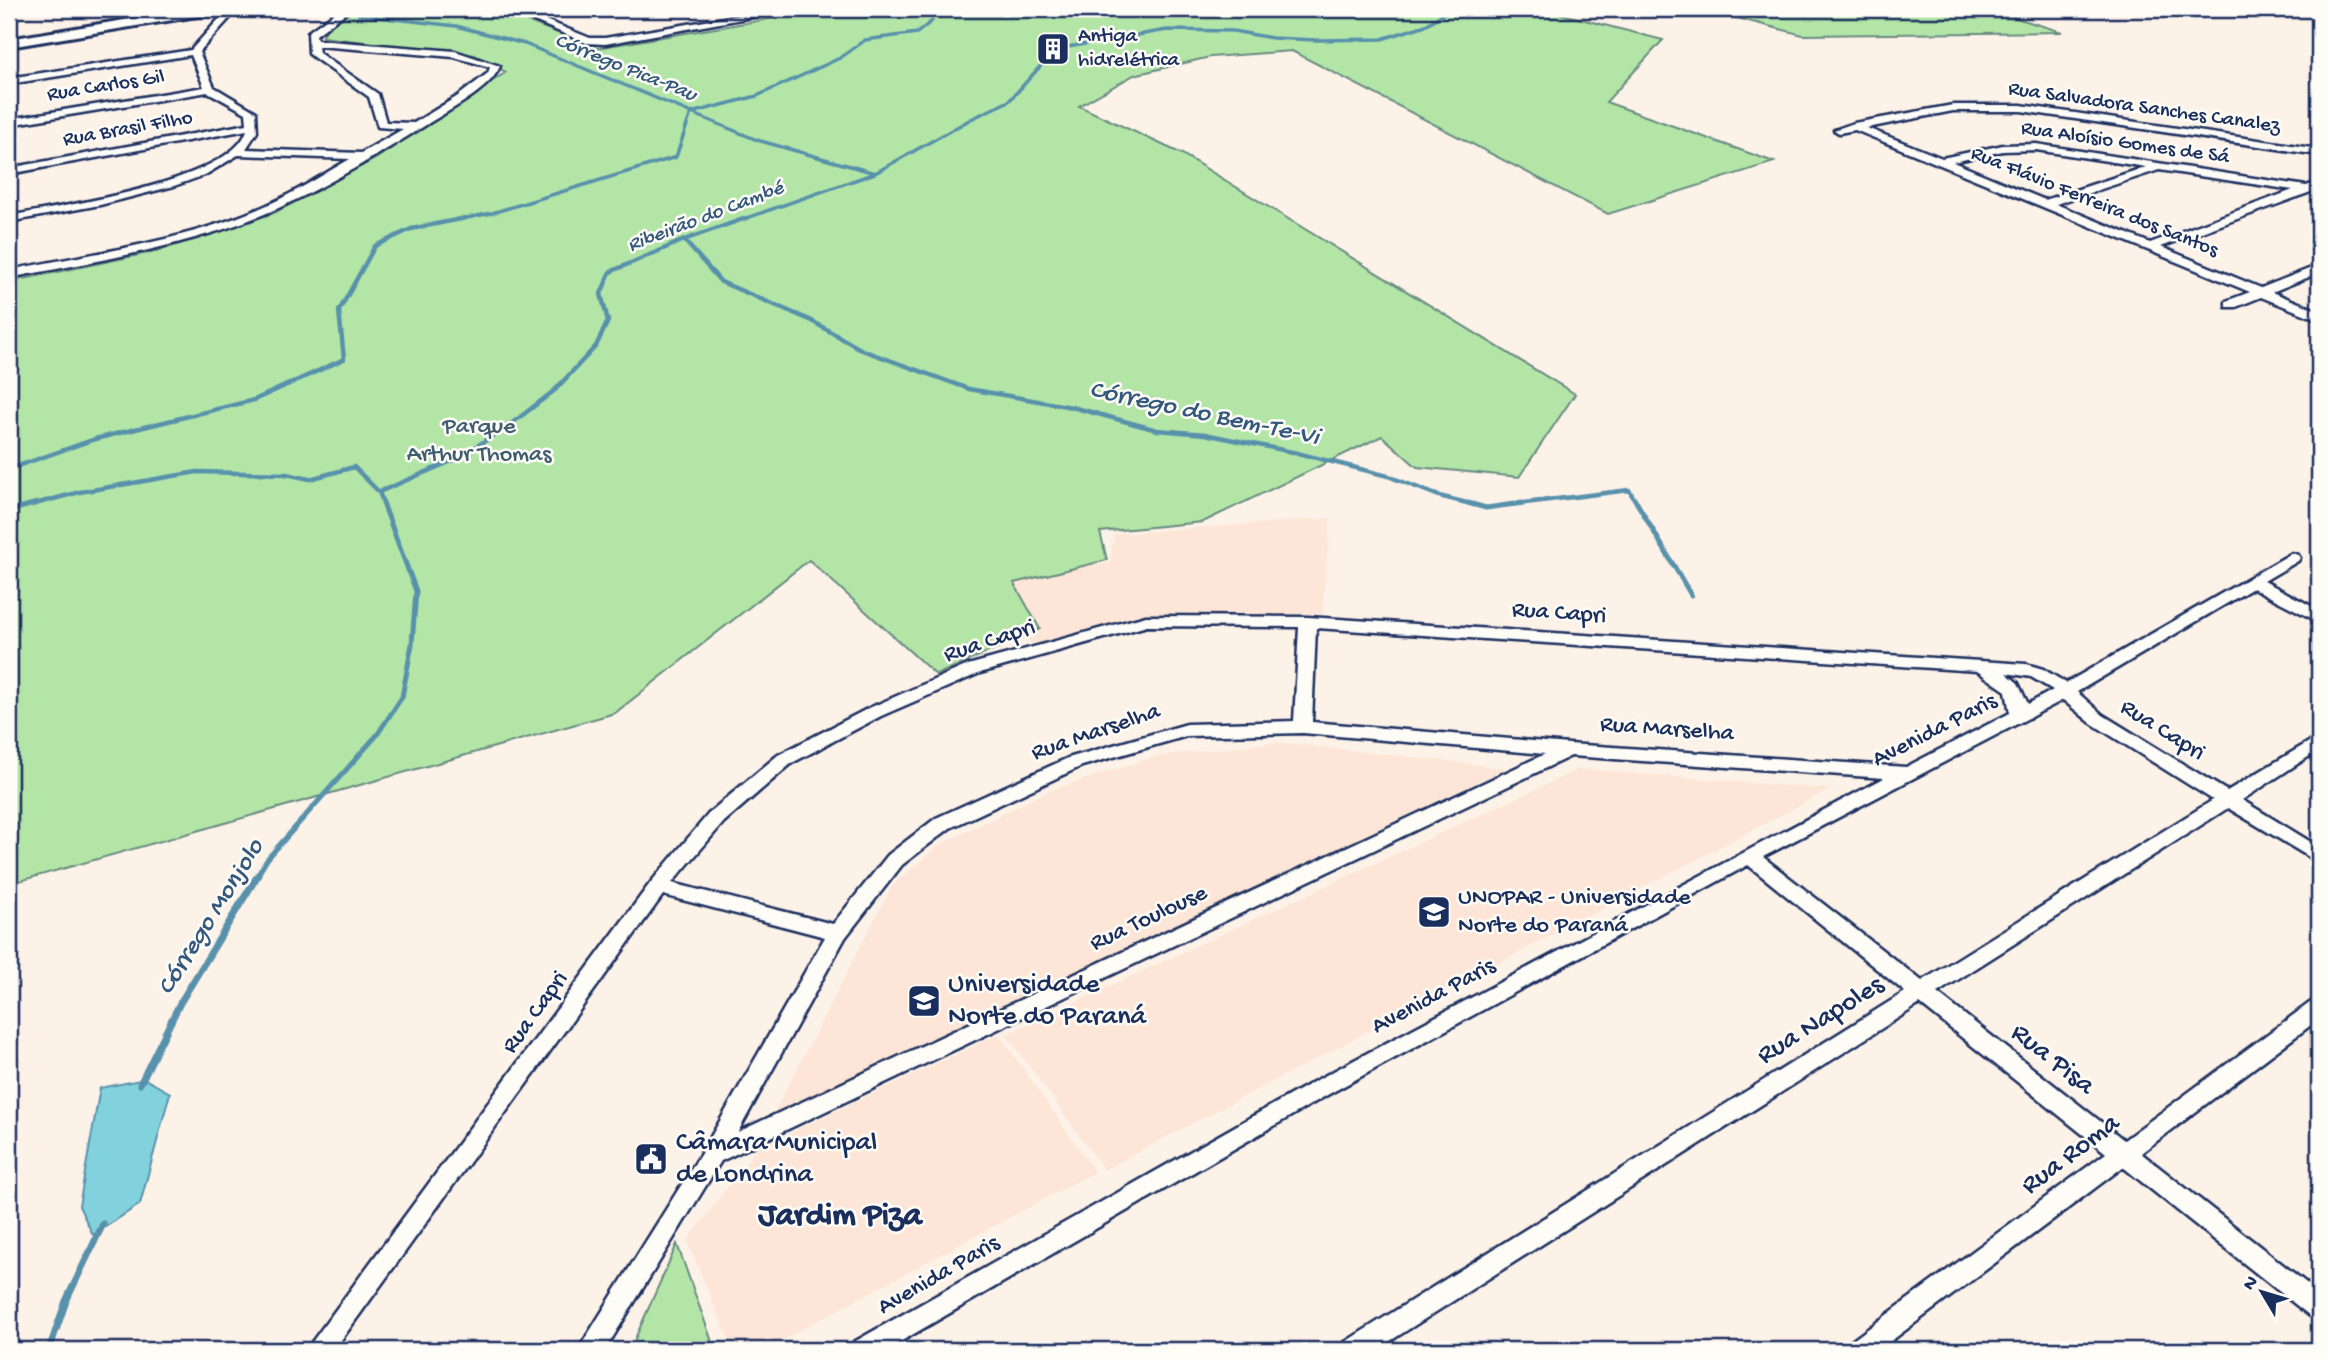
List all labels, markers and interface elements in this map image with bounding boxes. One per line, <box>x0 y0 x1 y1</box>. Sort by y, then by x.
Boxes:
place label: Antiga hidrelétrica <box>1078 25 1181 74</box>
water label: Córrego Pica-Pau <box>551 29 701 110</box>
building icon: Antiga hidrelétrica <box>1034 30 1072 68</box>
street label: Rua Carlos Gil <box>45 65 167 109</box>
street label: Rua Salvadora Sanches Canalez <box>2006 78 2282 141</box>
street label: Rua Brasil Filho <box>61 106 195 154</box>
street label: Rua Aloísio Gomes de Sá <box>2019 117 2232 171</box>
street label: Rua Flávio Ferreira dos Santos <box>1967 142 2223 265</box>
water label: Ribeirão do Cambé <box>624 176 789 259</box>
water label: Córrego do Bem-Te-Vi <box>1086 376 1325 455</box>
park label: Parque Arthur Thomas <box>407 413 552 470</box>
street label: Rua Capri <box>1511 596 1607 632</box>
street label: Rua Capri <box>940 614 1040 670</box>
street label: Avenida Paris <box>1868 687 2003 775</box>
street label: Rua Capri <box>2114 694 2210 768</box>
street label: Rua Marselha <box>1028 697 1165 769</box>
street label: Rua Marselha <box>1599 711 1736 749</box>
water label: Córrego Monjolo <box>152 833 273 1002</box>
street label: Rua Toulouse <box>1086 879 1213 959</box>
place label: UNOPAR - Universidade Norte do Paraná <box>1458 884 1691 941</box>
school or university icon: UNOPAR - Universidade Norte do Paraná <box>1415 893 1453 931</box>
street label: Avenida Paris <box>1367 952 1502 1042</box>
street label: Rua Capri <box>496 966 576 1060</box>
place label: Universidade Norte do Paraná <box>948 969 1148 1034</box>
street label: Rua Napoles <box>1752 969 1891 1073</box>
school or university icon: Universidade Norte do Paraná <box>905 982 943 1020</box>
street label: Rua Pisa <box>2003 1017 2102 1104</box>
street label: Rua Roma <box>2015 1106 2128 1203</box>
place label: Câmara Municipal de Londrina <box>676 1127 877 1192</box>
public building icon: Câmara Municipal de Londrina <box>632 1140 670 1178</box>
district label: Jardim Piza <box>757 1198 923 1236</box>
street label: Avenida Paris <box>873 1229 1006 1323</box>
north arrow <box>2226 1258 2296 1328</box>
text: N <box>2238 1272 2264 1296</box>

